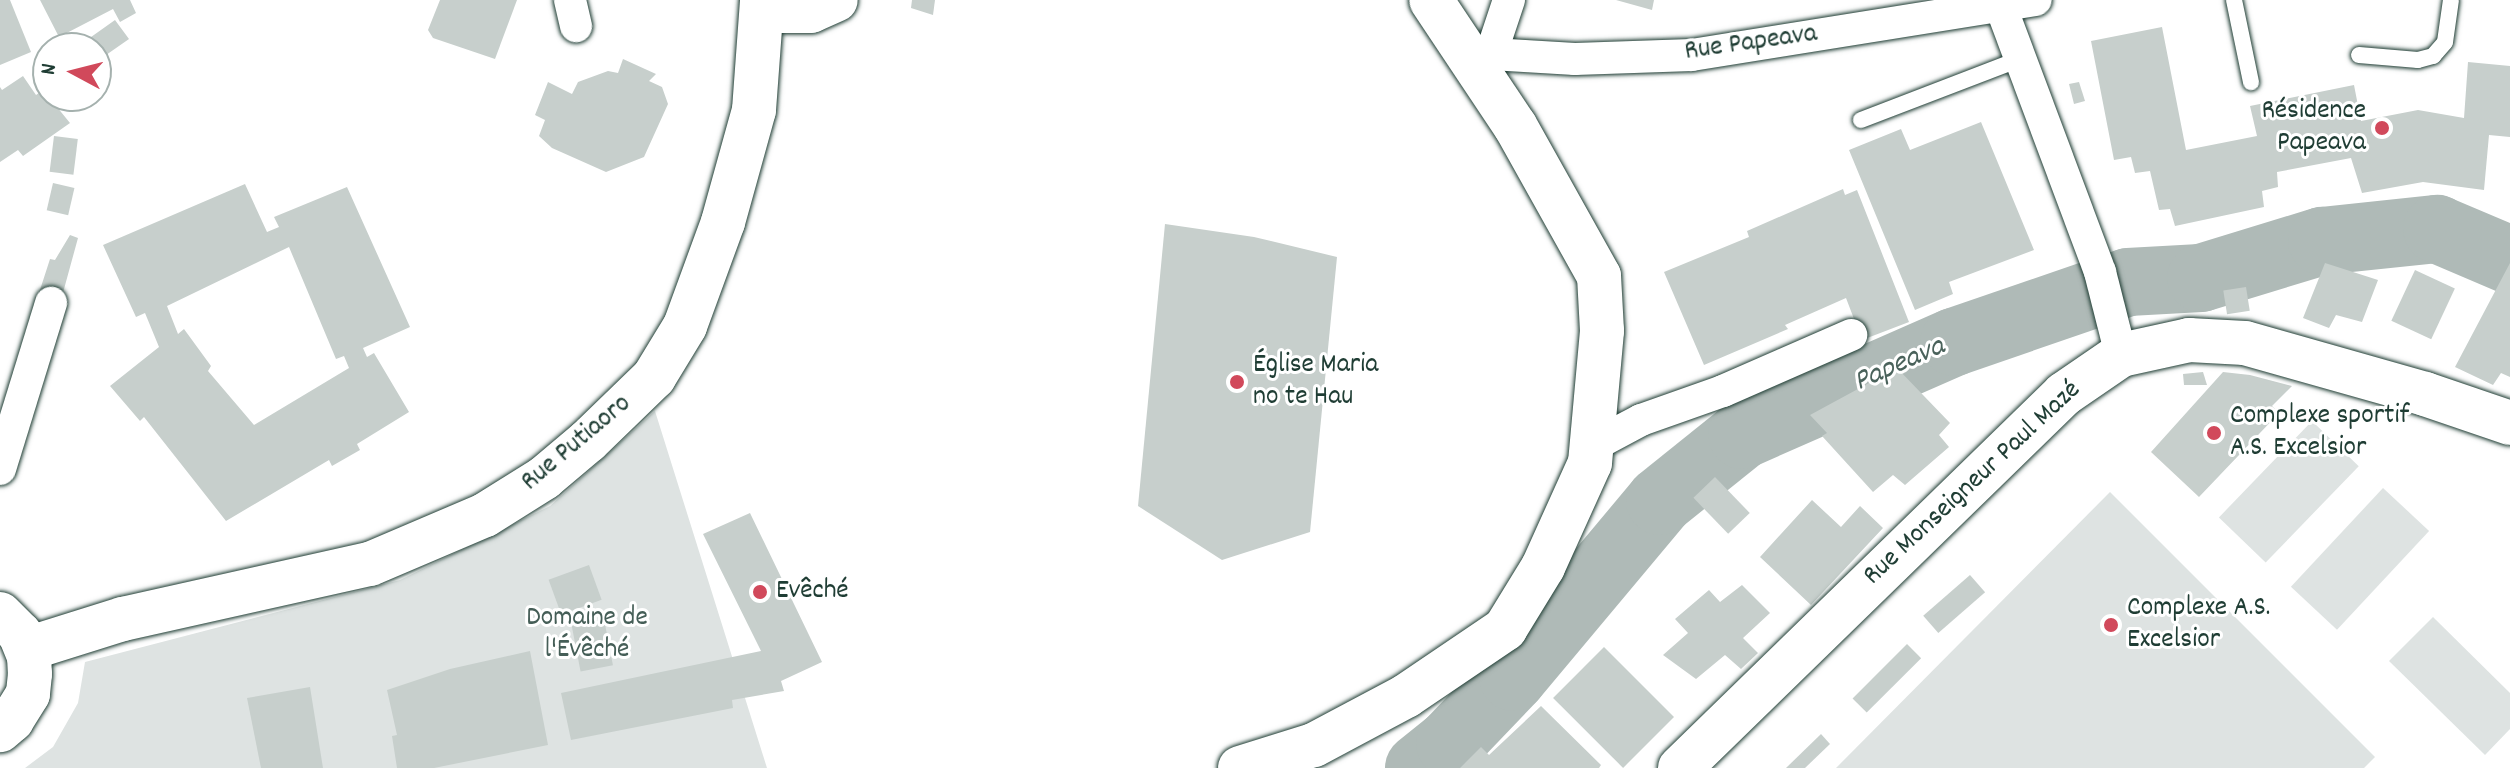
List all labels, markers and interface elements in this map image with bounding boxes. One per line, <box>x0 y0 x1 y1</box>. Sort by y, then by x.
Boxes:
street label: Rue Papeava <box>1683 18 1819 70</box>
north arrow <box>32 32 112 112</box>
text: N <box>34 62 66 77</box>
place label: Résidence Papeava <box>2261 95 2366 161</box>
marker: Résidence Papeava <box>2373 119 2391 137</box>
water label: Papeava <box>1849 330 1951 402</box>
place label: Église Maria no te Hau <box>1253 349 1378 415</box>
marker: Église Maria no te Hau <box>1228 373 1246 391</box>
street label: Rue Monseigneur Paul Mazé <box>1857 374 2089 594</box>
street label: Rue Putiaoro <box>515 388 639 500</box>
place label: Complexe sportif A.S. Excelsior <box>2230 400 2409 466</box>
marker: Complexe sportif A.S. Excelsior <box>2205 424 2223 442</box>
place label: Evêché <box>776 575 849 609</box>
marker: Evêché <box>751 583 769 601</box>
place label: Complexe A.S. Excelsior <box>2127 592 2270 658</box>
park label: Domaine de l'Évêché <box>526 602 648 668</box>
marker: Complexe A.S. Excelsior <box>2102 616 2120 634</box>

